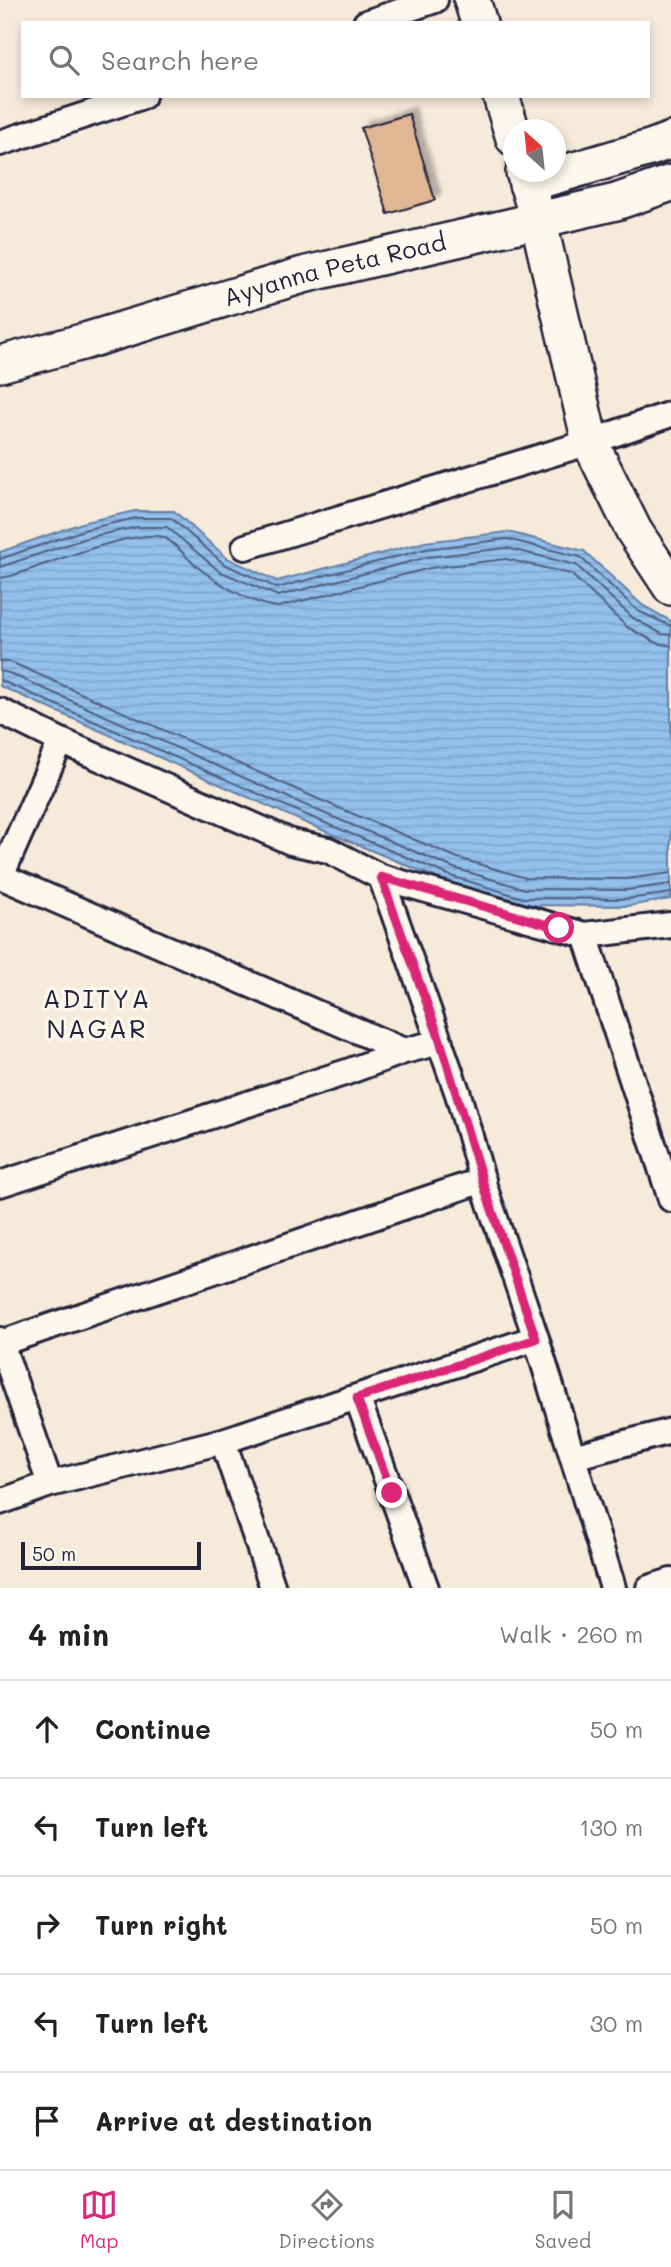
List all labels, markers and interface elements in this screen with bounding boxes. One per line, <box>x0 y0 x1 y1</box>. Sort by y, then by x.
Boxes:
search box <box>21 21 650 98</box>
icon: search <box>45 41 83 79</box>
text: Search here <box>101 43 259 77</box>
north arrow <box>503 119 566 182</box>
street label: Ayyanna Peta Road <box>220 225 449 312</box>
route start <box>543 912 574 943</box>
district label: ADITYA NAGAR <box>43 981 151 1045</box>
route end <box>376 1477 407 1508</box>
scale bar <box>21 1539 201 1571</box>
text: 50 m <box>32 1541 76 1566</box>
text: 4 min <box>28 1614 109 1654</box>
text: Walk · 260 m <box>499 1619 643 1649</box>
icon: ahead <box>28 1710 66 1748</box>
text: Continue <box>95 1712 211 1746</box>
text: 50 m <box>590 1714 643 1744</box>
icon: left <box>28 1808 66 1846</box>
text: Turn left <box>95 1810 208 1844</box>
text: 130 m <box>579 1812 643 1842</box>
icon: right <box>28 1906 66 1944</box>
text: Turn right <box>95 1908 228 1942</box>
text: 50 m <box>590 1910 643 1940</box>
icon: left <box>28 2004 66 2042</box>
text: Turn left <box>95 2006 208 2040</box>
text: 30 m <box>590 2008 643 2038</box>
icon: arrive <box>28 2102 66 2140</box>
text: Arrive at destination <box>95 2104 372 2138</box>
tab: Map <box>80 2186 119 2253</box>
tab: Directions <box>278 2186 375 2253</box>
tab: Saved <box>535 2186 591 2253</box>

